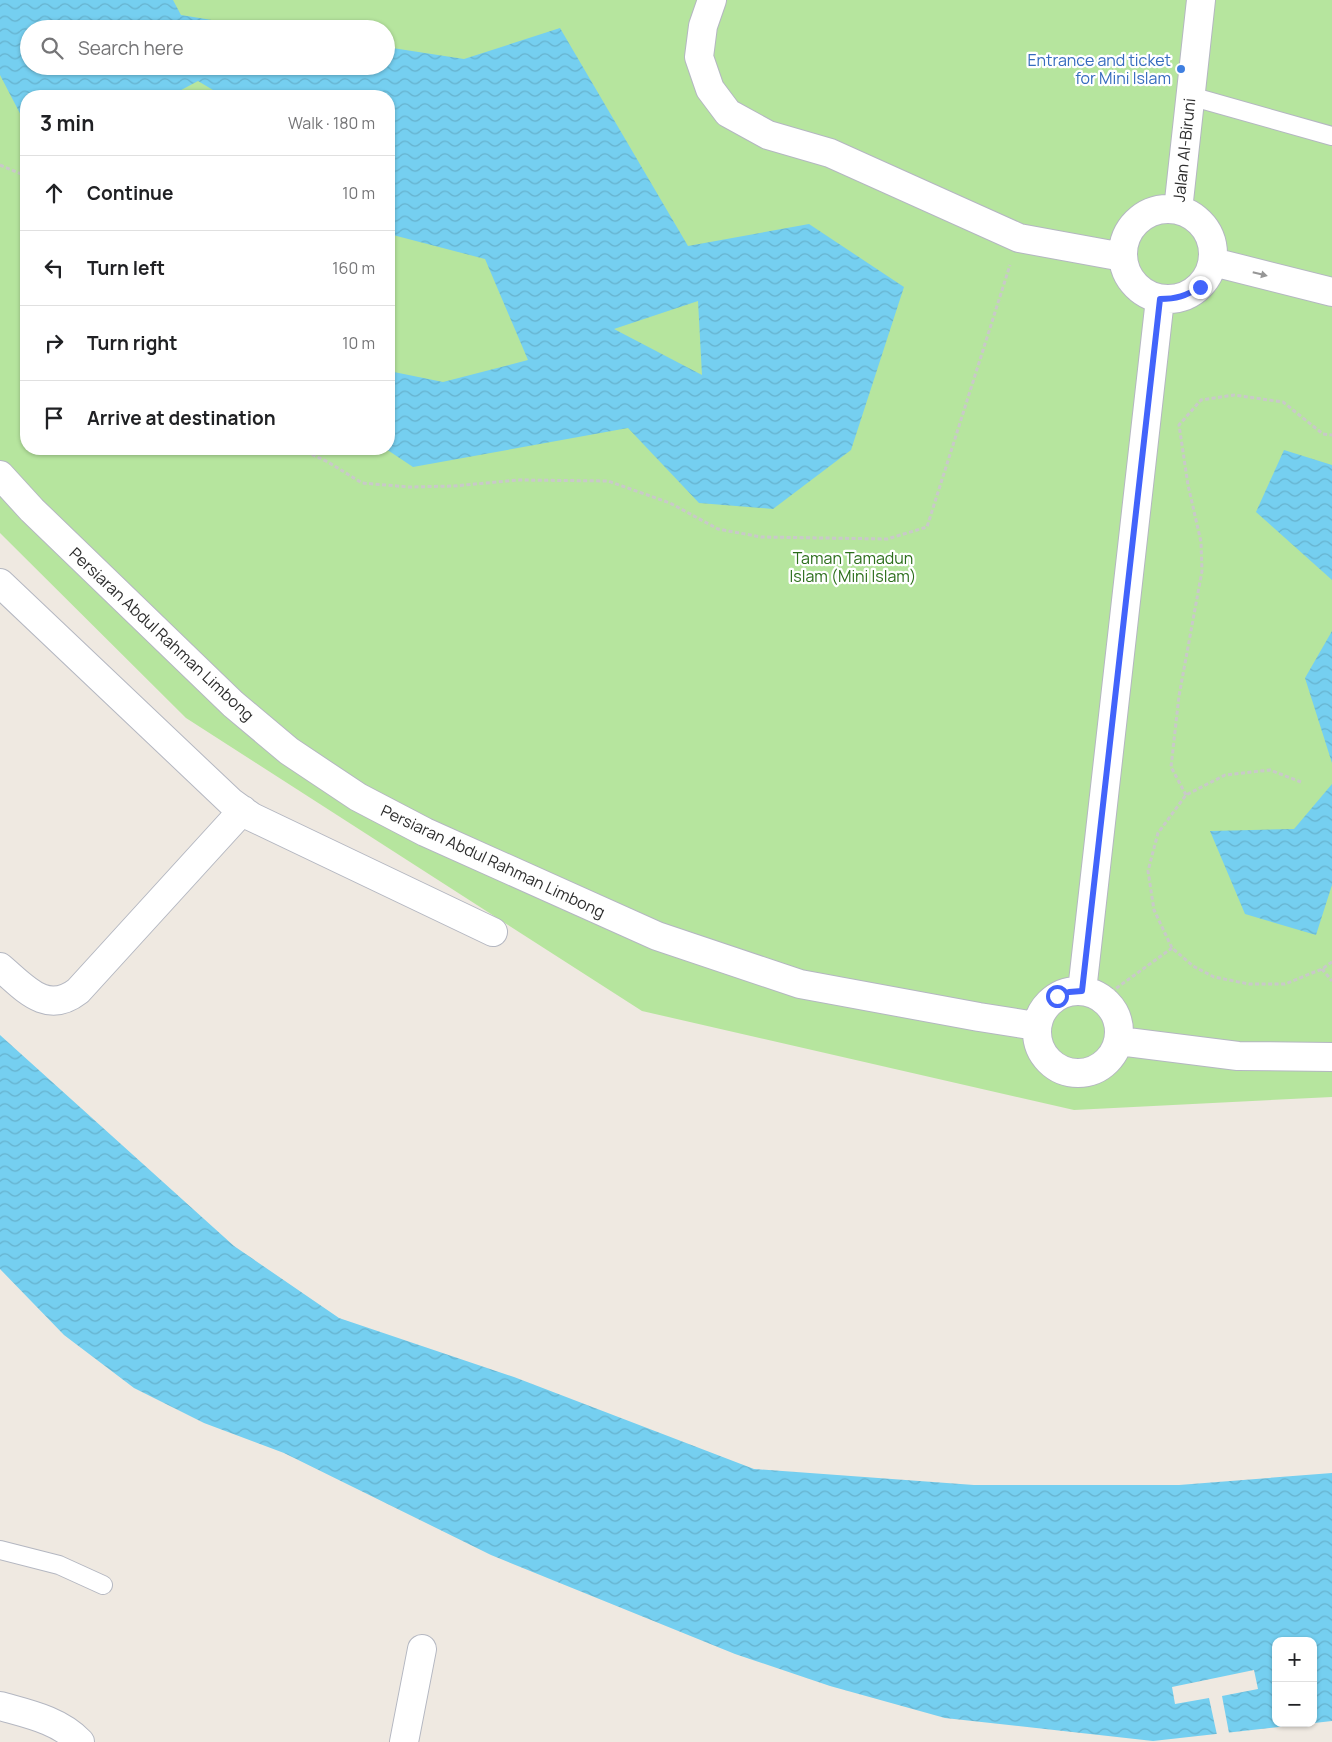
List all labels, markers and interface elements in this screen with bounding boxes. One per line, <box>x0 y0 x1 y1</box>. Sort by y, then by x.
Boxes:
search box <box>20 20 395 75</box>
icon: search <box>38 34 66 62</box>
text: Search here <box>78 35 184 61</box>
place label: Entrance and ticket for Mini Islam <box>1027 49 1171 89</box>
marker: Entrance and ticket for Mini Islam <box>1175 63 1187 75</box>
street label: Jalan Al-Biruni <box>1168 97 1200 203</box>
text: 3 min <box>40 109 94 137</box>
text: Walk · 180 m <box>288 112 375 134</box>
icon: ahead <box>40 179 68 207</box>
text: Continue <box>87 180 173 206</box>
text: 10 m <box>342 182 375 204</box>
icon: left <box>40 254 68 282</box>
text: Turn left <box>87 255 165 281</box>
text: 160 m <box>332 257 375 279</box>
one-way arrow <box>1253 270 1268 278</box>
route end <box>1189 276 1212 299</box>
icon: right <box>40 329 68 357</box>
text: Turn right <box>87 330 177 356</box>
text: 10 m <box>342 332 375 354</box>
icon: arrive <box>40 404 68 432</box>
text: Arrive at destination <box>87 405 276 431</box>
street label: Persiaran Abdul Rahman Limbong <box>65 542 259 726</box>
park label: Taman Tamadun Islam (Mini Islam) <box>790 547 916 587</box>
street label: Persiaran Abdul Rahman Limbong <box>377 799 609 923</box>
route start <box>1046 985 1069 1008</box>
map controls <box>1272 1637 1317 1727</box>
button: + <box>1272 1637 1317 1682</box>
button: − <box>1272 1682 1317 1727</box>

